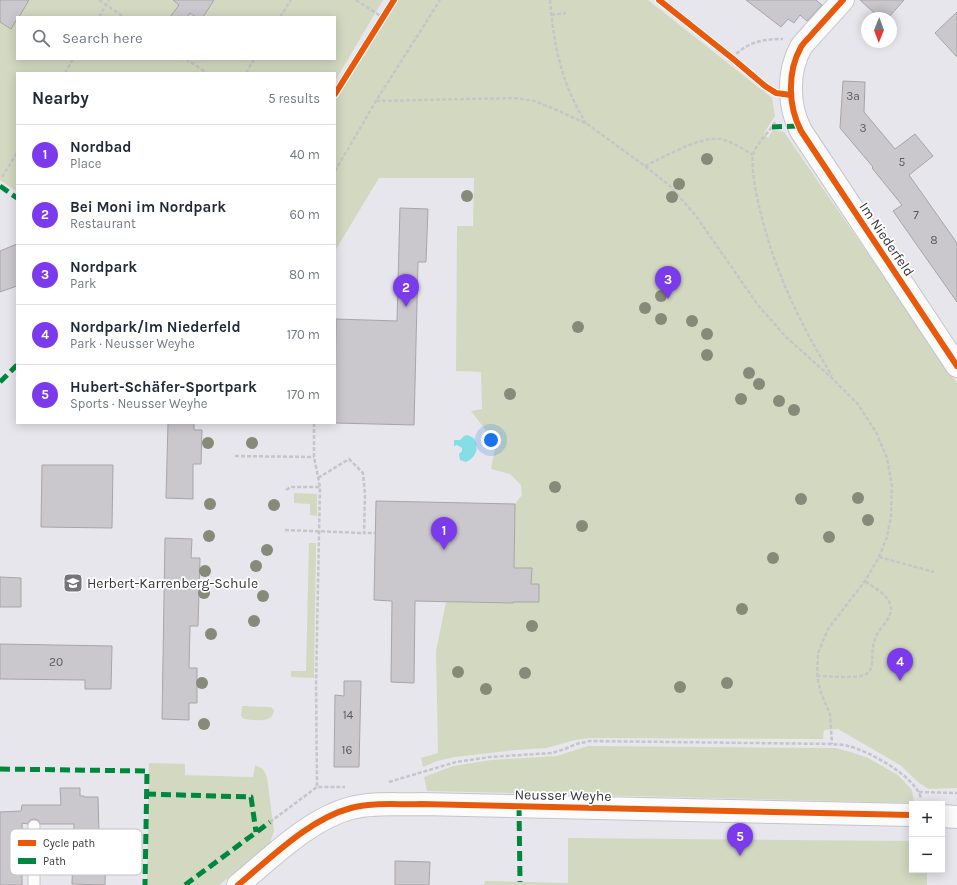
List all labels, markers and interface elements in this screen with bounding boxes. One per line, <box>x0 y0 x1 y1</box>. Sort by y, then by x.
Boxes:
north arrow <box>861 12 897 48</box>
search box <box>16 16 336 60</box>
icon: search <box>30 27 52 49</box>
text: Search here <box>62 29 143 47</box>
text: Nearby <box>32 88 89 108</box>
house number: 3a <box>846 89 860 103</box>
text: 5 results <box>268 91 320 106</box>
house number: 3 <box>859 121 867 135</box>
text: Nordbad <box>70 138 132 156</box>
text: 1 <box>43 147 47 162</box>
text: 40 m <box>290 147 320 162</box>
house number: 5 <box>899 155 906 169</box>
text: Place <box>70 156 101 171</box>
text: Bei Moni im Nordpark <box>70 198 226 216</box>
street label: Im Niederfeld <box>855 199 918 280</box>
text: 2 <box>41 207 49 222</box>
text: 60 m <box>290 207 320 222</box>
house number: 7 <box>913 208 919 222</box>
text: Restaurant <box>70 216 136 231</box>
house number: 8 <box>930 233 938 247</box>
text: Nordpark <box>70 258 137 276</box>
pin: 3 <box>655 266 681 299</box>
text: 3 <box>41 267 49 282</box>
text: 80 m <box>289 267 320 282</box>
pin: 2 <box>393 274 419 307</box>
text: Park <box>70 276 96 291</box>
text: Nordpark/Im Niederfeld <box>70 318 241 336</box>
text: 4 <box>41 327 49 342</box>
text: 170 m <box>287 327 320 342</box>
text: Park · Neusser Weyhe <box>70 336 195 351</box>
text: Hubert-Schäfer-Sportpark <box>70 378 257 396</box>
text: 5 <box>41 387 49 402</box>
text: 170 m <box>287 387 320 402</box>
text: Sports · Neusser Weyhe <box>70 396 208 411</box>
your location <box>481 430 501 450</box>
pin: 1 <box>431 517 457 550</box>
school or university icon: Herbert-Karrenberg-Schule <box>62 572 84 594</box>
place label: Herbert-Karrenberg-Schule <box>87 575 258 592</box>
pin: 4 <box>887 648 913 681</box>
house number: 20 <box>49 655 63 669</box>
house number: 14 <box>343 708 354 722</box>
house number: 16 <box>342 743 353 757</box>
street label: Neusser Weyhe <box>514 786 612 805</box>
map controls <box>909 801 945 873</box>
button: + <box>909 801 945 837</box>
pin: 5 <box>727 823 753 856</box>
legend <box>10 829 142 875</box>
text: Cycle path <box>43 837 95 850</box>
button: − <box>909 837 945 873</box>
text: Path <box>43 855 66 868</box>

